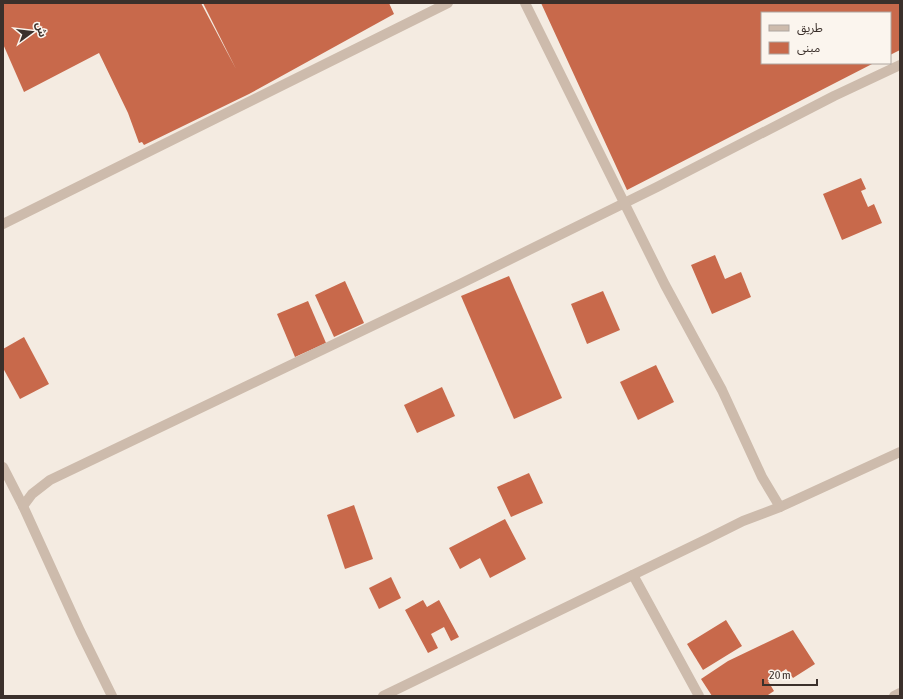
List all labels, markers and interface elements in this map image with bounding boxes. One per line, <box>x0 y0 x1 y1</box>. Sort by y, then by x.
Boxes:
north arrow <box>12 12 52 52</box>
legend <box>761 12 891 64</box>
text: ش <box>33 21 49 39</box>
text: طريق <box>797 21 823 36</box>
text: مبنى <box>797 41 820 55</box>
scale bar <box>763 661 817 687</box>
text: 20 m <box>769 668 791 682</box>

